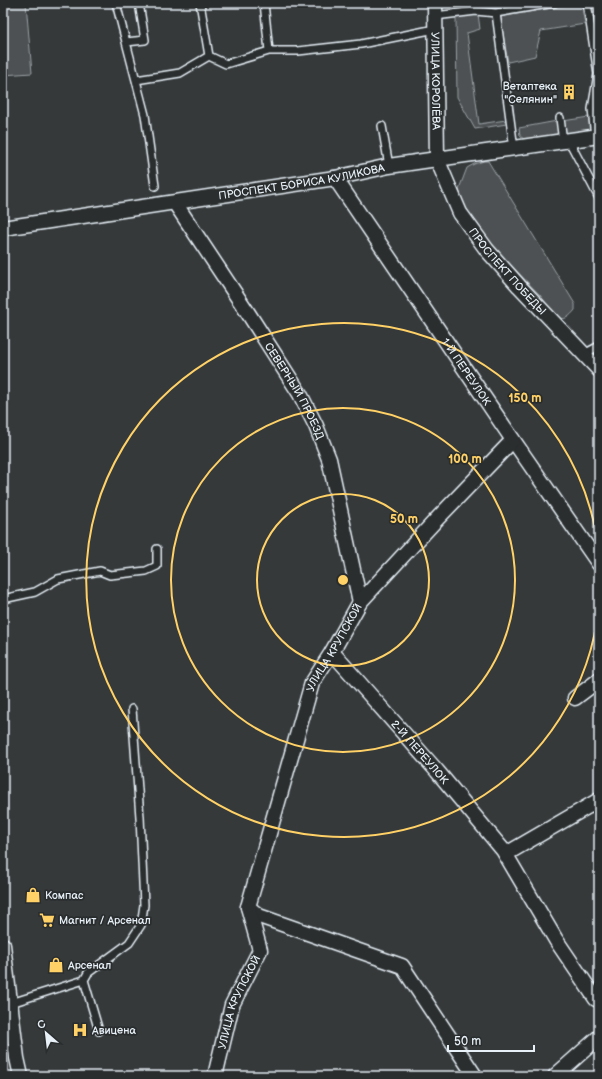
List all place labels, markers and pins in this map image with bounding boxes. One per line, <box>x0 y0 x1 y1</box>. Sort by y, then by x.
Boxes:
place label: Ветаптека "Селянин" <box>503 80 557 106</box>
building icon: Ветаптека "Селянин" <box>560 83 578 101</box>
centre of rings <box>336 573 350 587</box>
shop icon: Компас <box>24 886 42 904</box>
place label: Компас <box>45 889 84 902</box>
supermarket icon: Магнит / Арсенал <box>38 911 56 929</box>
place label: Магнит / Арсенал <box>59 914 151 927</box>
shop icon: Арсенал <box>47 956 65 974</box>
place label: Арсенал <box>67 959 111 972</box>
hospital icon: Авицена <box>71 1021 89 1039</box>
place label: Авицена <box>91 1024 136 1037</box>

